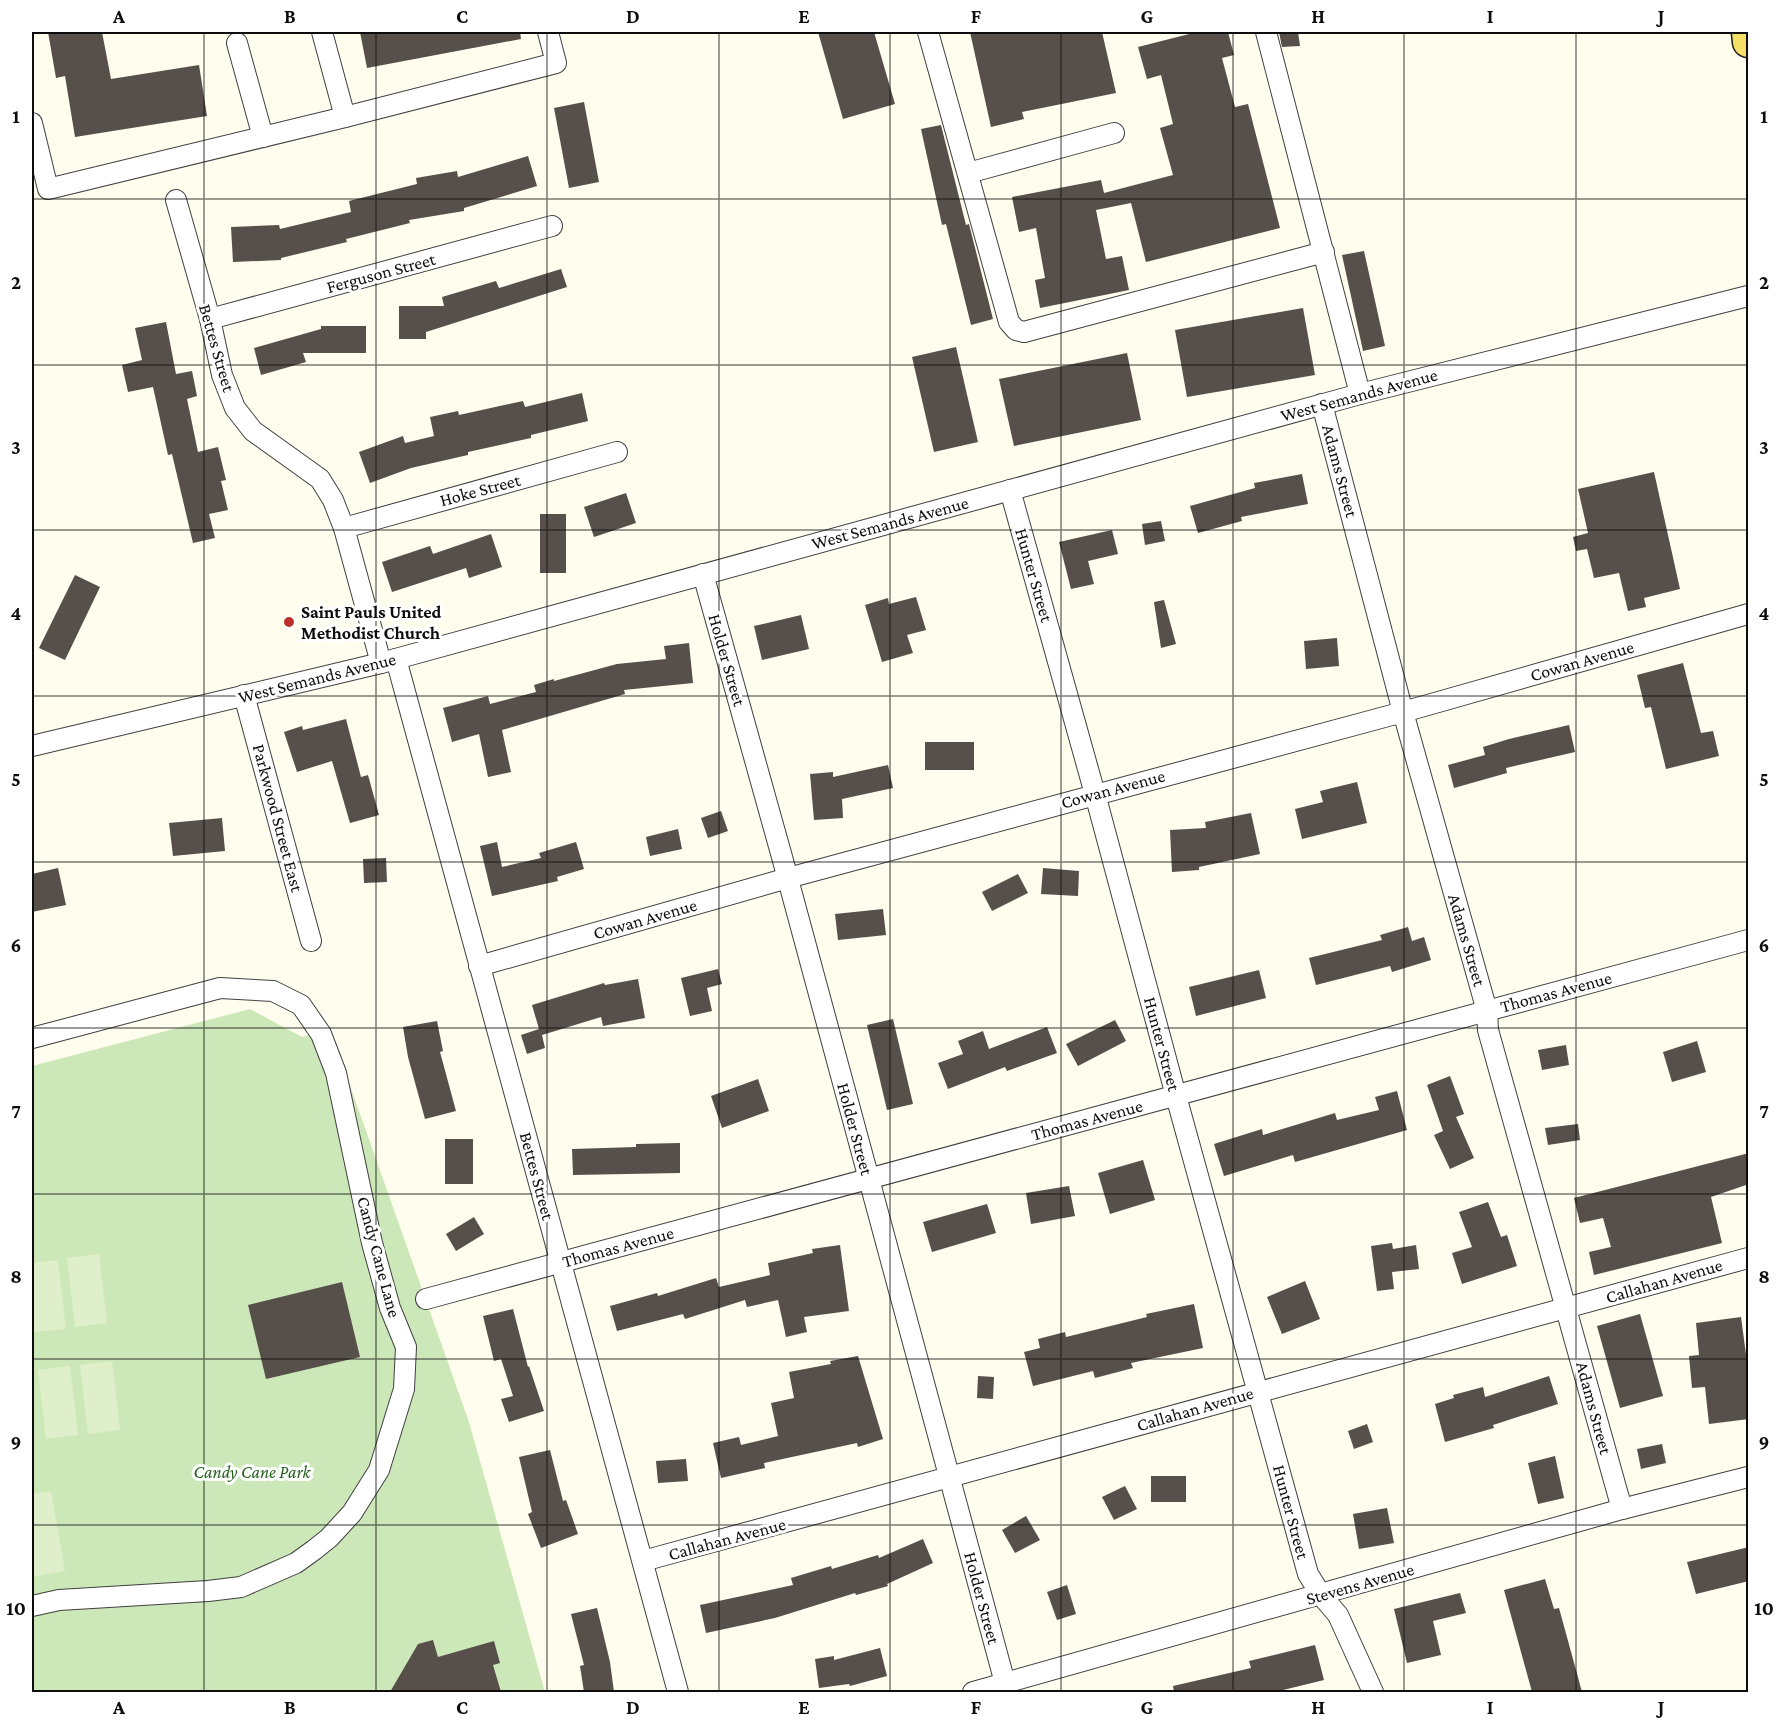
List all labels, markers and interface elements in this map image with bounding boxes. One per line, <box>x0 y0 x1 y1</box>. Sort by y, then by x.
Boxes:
text: A <box>112 5 126 27</box>
text: B <box>284 5 296 27</box>
text: C <box>456 5 468 27</box>
text: D <box>626 5 640 27</box>
text: E <box>798 5 810 27</box>
text: F <box>971 5 982 27</box>
text: G <box>1141 5 1154 27</box>
text: H <box>1311 5 1325 27</box>
text: I <box>1487 5 1494 27</box>
text: J <box>1656 5 1665 27</box>
text: 1 <box>12 105 20 127</box>
text: 1 <box>1760 105 1768 127</box>
street label: Ferguson Street <box>324 249 439 297</box>
text: 2 <box>11 271 21 293</box>
text: 2 <box>1759 271 1769 293</box>
street label: Bettes Street <box>195 302 239 395</box>
street label: West Semands Avenue <box>1278 364 1440 426</box>
street label: Adams Street <box>1318 422 1362 521</box>
text: 3 <box>11 436 21 458</box>
text: 3 <box>1759 436 1769 458</box>
street label: Hoke Street <box>437 469 524 510</box>
street label: West Semands Avenue <box>809 492 971 554</box>
street label: Hunter Street <box>1011 526 1057 625</box>
text: 4 <box>11 602 22 624</box>
place label: Saint Pauls United Methodist Church <box>301 602 442 643</box>
text: 4 <box>1759 602 1770 624</box>
street label: Holder Street <box>704 612 750 709</box>
marker: Saint Pauls United Methodist Church <box>282 615 296 629</box>
street label: Cowan Avenue <box>1528 637 1636 685</box>
street label: West Semands Avenue <box>236 649 398 707</box>
street label: Parkwood Street East <box>249 742 308 895</box>
street label: Cowan Avenue <box>1059 765 1167 812</box>
text: 5 <box>11 768 21 790</box>
text: 5 <box>1759 768 1769 790</box>
street label: Adams Street <box>1444 892 1490 989</box>
street label: Cowan Avenue <box>591 895 699 943</box>
text: 6 <box>11 934 21 956</box>
text: 6 <box>1759 934 1769 956</box>
street label: Thomas Avenue <box>1498 967 1614 1016</box>
street label: Hunter Street <box>1140 995 1184 1094</box>
street label: Holder Street <box>833 1081 877 1178</box>
street label: Thomas Avenue <box>1029 1095 1145 1144</box>
text: 7 <box>11 1100 21 1122</box>
text: 7 <box>1759 1100 1769 1122</box>
street label: Bettes Street <box>516 1130 559 1223</box>
street label: Candy Cane Lane <box>353 1194 405 1320</box>
street label: Thomas Avenue <box>560 1222 676 1271</box>
street label: Callahan Avenue <box>1603 1255 1725 1307</box>
text: 8 <box>10 1265 22 1287</box>
text: 8 <box>1758 1265 1770 1287</box>
street label: Adams Street <box>1572 1359 1616 1458</box>
street label: Callahan Avenue <box>1134 1383 1256 1435</box>
text: 9 <box>11 1431 21 1453</box>
text: 9 <box>1759 1431 1769 1453</box>
park label: Candy Cane Park <box>194 1462 312 1482</box>
street label: Hunter Street <box>1269 1463 1313 1562</box>
street label: Callahan Avenue <box>666 1514 788 1564</box>
street label: Holder Street <box>960 1550 1004 1647</box>
street label: Stevens Avenue <box>1304 1559 1416 1609</box>
text: 10 <box>6 1597 26 1619</box>
text: 10 <box>1754 1597 1774 1619</box>
text: A <box>112 1696 126 1718</box>
text: B <box>284 1696 296 1718</box>
text: C <box>456 1696 468 1718</box>
text: D <box>626 1696 640 1718</box>
text: E <box>798 1696 810 1718</box>
text: F <box>971 1696 982 1718</box>
text: G <box>1141 1696 1154 1718</box>
text: H <box>1311 1696 1325 1718</box>
text: I <box>1487 1696 1494 1718</box>
text: J <box>1656 1696 1665 1718</box>

